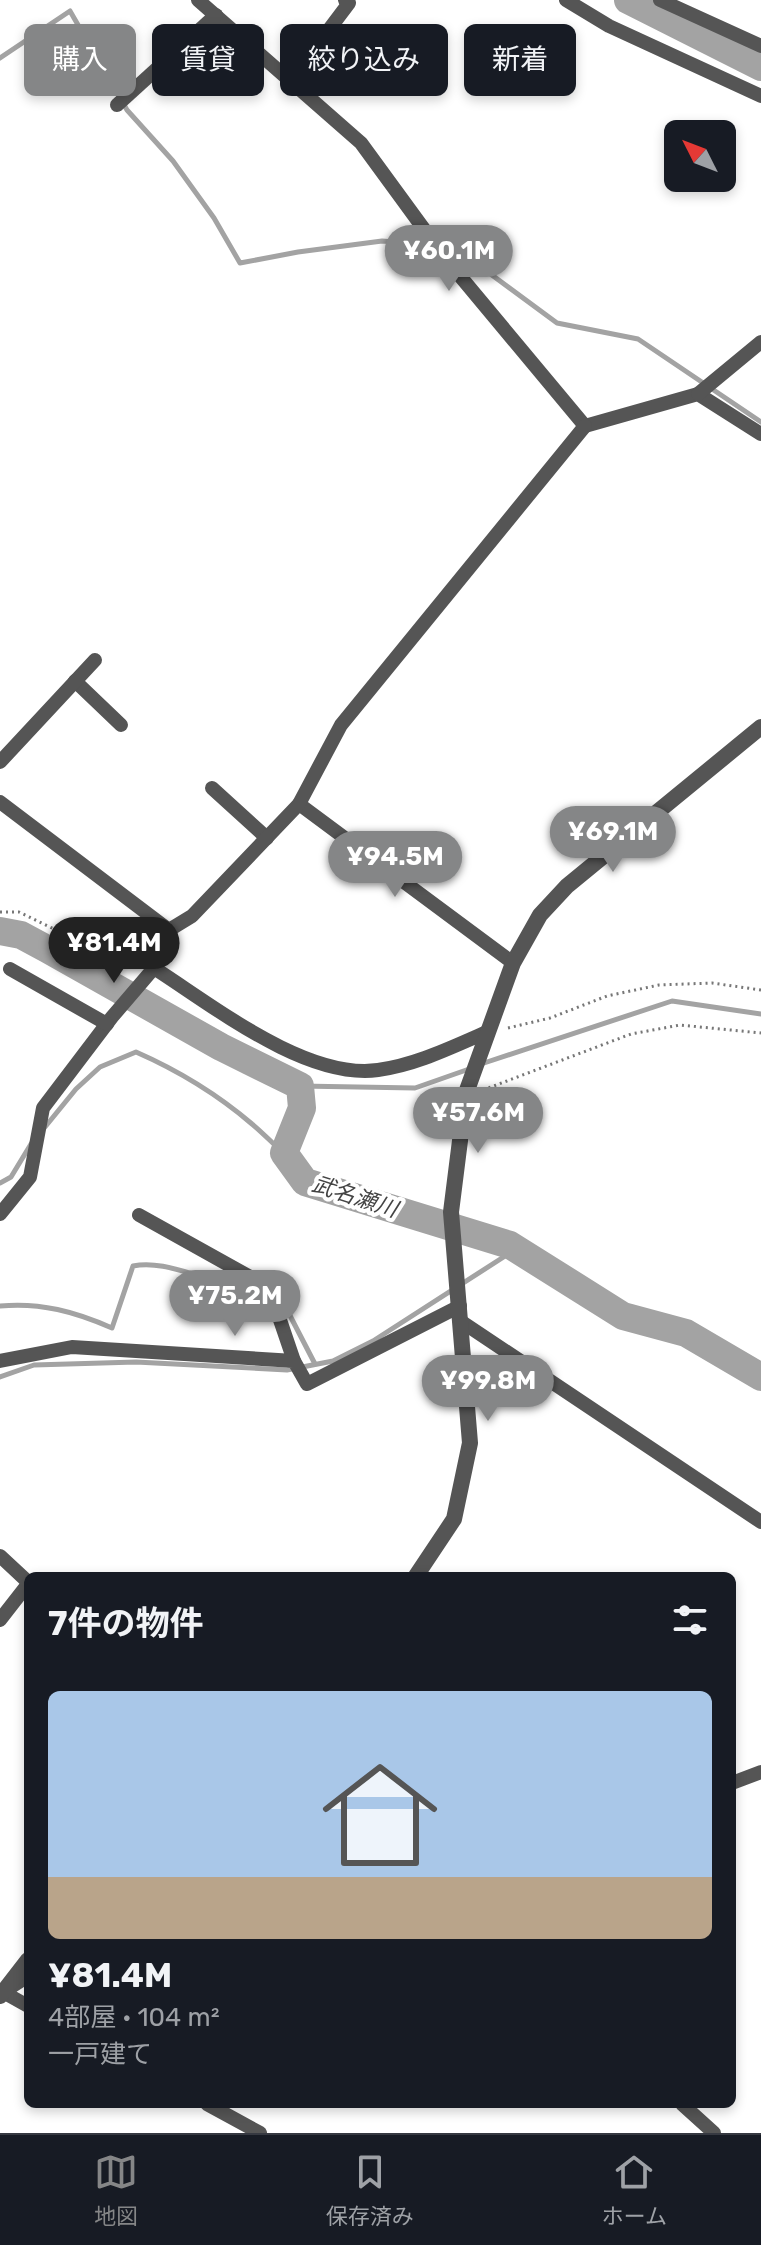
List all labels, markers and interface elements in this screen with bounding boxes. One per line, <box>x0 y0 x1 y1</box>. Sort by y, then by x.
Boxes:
chip: 購入 <box>24 24 136 96</box>
chip: 賃貸 <box>152 24 264 96</box>
chip: 絞り込み <box>280 24 448 96</box>
chip: 新着 <box>464 24 576 96</box>
north arrow <box>664 120 736 192</box>
map controls <box>664 120 736 192</box>
pin: ¥60.1M <box>384 225 514 293</box>
text: ¥60.1M <box>403 235 495 266</box>
pin: ¥69.1M <box>548 806 678 874</box>
text: ¥69.1M <box>568 816 658 847</box>
pin: ¥94.5M <box>330 831 460 899</box>
text: ¥94.5M <box>346 841 444 872</box>
pin: ¥81.4M <box>49 917 179 985</box>
text: ¥81.4M <box>67 927 161 958</box>
pin: ¥57.6M <box>413 1087 543 1155</box>
text: ¥57.6M <box>431 1097 525 1128</box>
water label: 武名瀬川 <box>309 1170 403 1224</box>
pin: ¥75.2M <box>170 1270 300 1338</box>
text: ¥75.2M <box>187 1280 283 1311</box>
pin: ¥99.8M <box>423 1355 553 1423</box>
text: ¥99.8M <box>440 1365 536 1396</box>
icon: filters <box>668 1598 712 1642</box>
text: 7件の物件 <box>48 1603 203 1644</box>
icon: home <box>308 1743 452 1887</box>
text: ¥81.4M <box>48 1955 172 1996</box>
text: 4部屋 · 104 m² <box>48 2002 220 2033</box>
text: 一戸建て <box>48 2039 152 2070</box>
tab: 地図 <box>94 2150 138 2230</box>
tab: 保存済み <box>326 2150 414 2230</box>
tab: ホーム <box>602 2150 667 2230</box>

